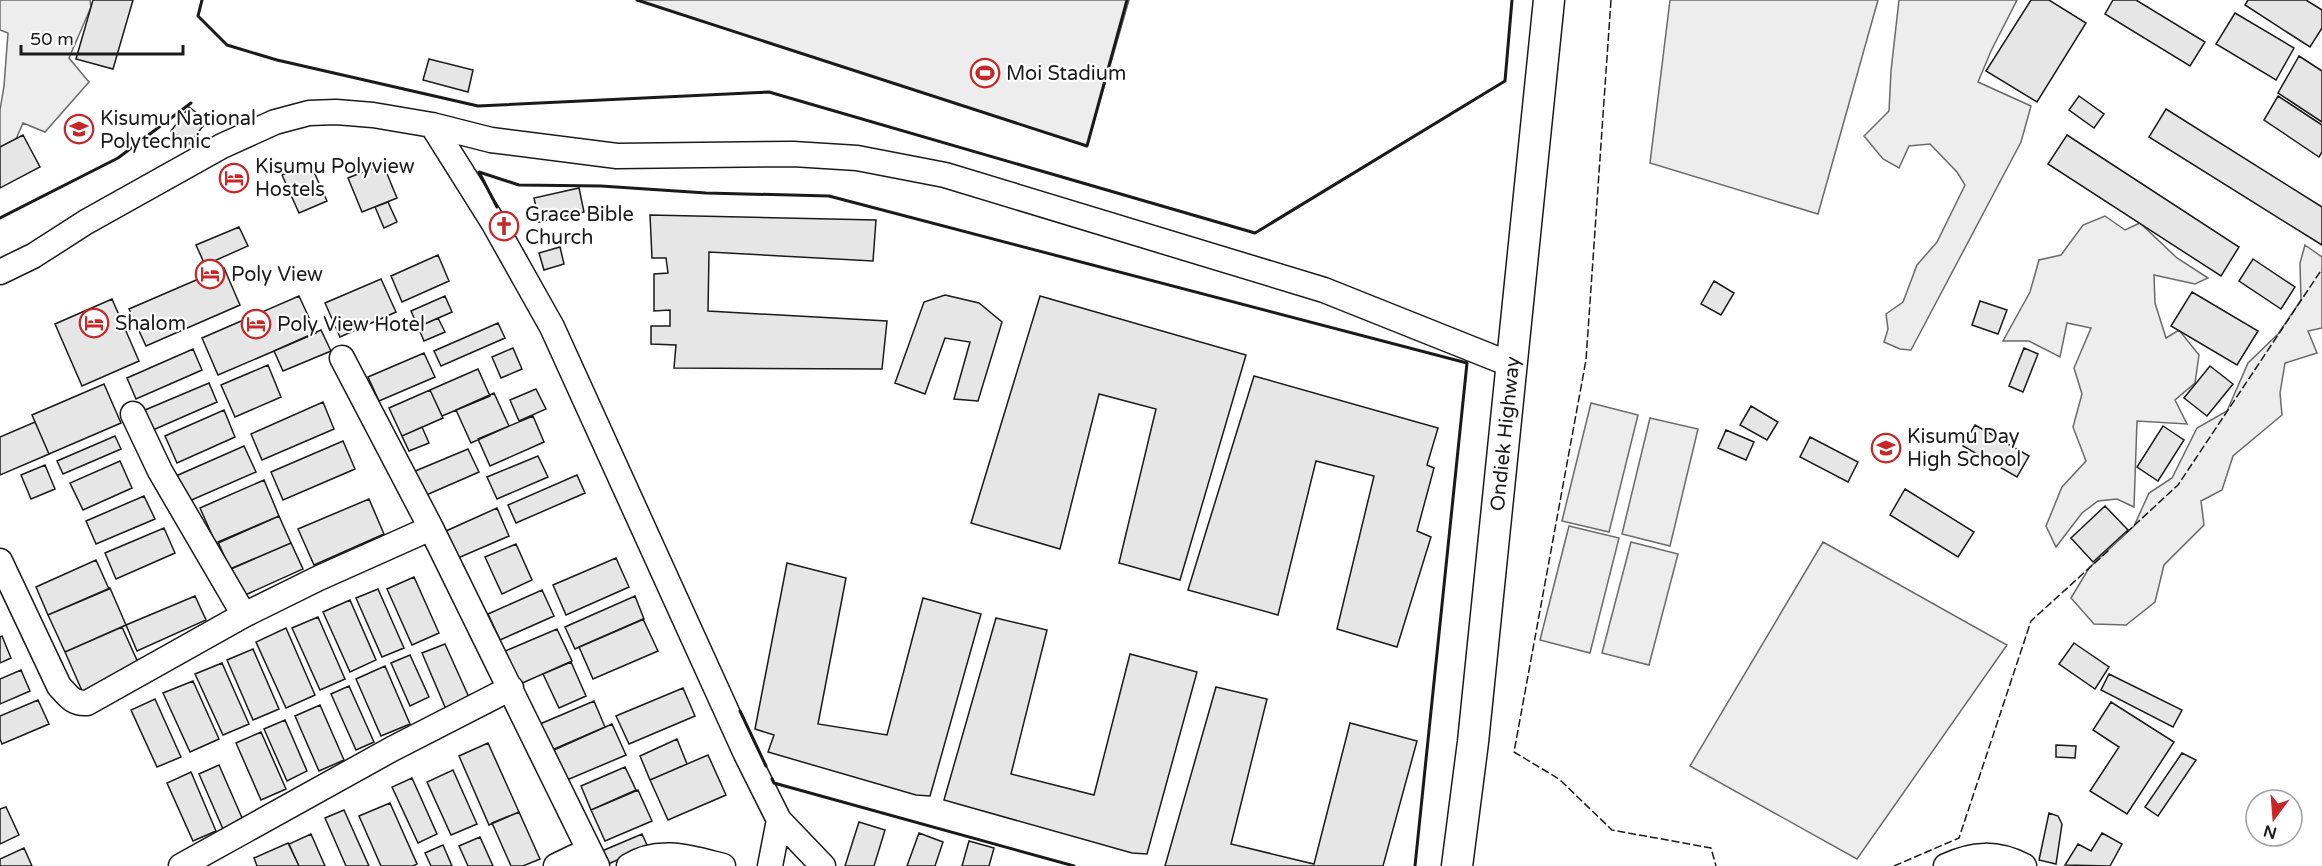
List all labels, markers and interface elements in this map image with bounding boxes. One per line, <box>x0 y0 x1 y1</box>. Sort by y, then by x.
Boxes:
scale bar <box>21 18 183 56</box>
text: 50 m <box>30 28 74 50</box>
sports icon: Moi Stadium <box>969 57 1001 89</box>
place label: Moi Stadium <box>1006 62 1126 86</box>
place label: Kisumu National Polytechnic <box>100 107 256 154</box>
school or university icon: Kisumu National Polytechnic <box>63 113 95 145</box>
place label: Kisumu Polyview Hostels <box>255 155 415 202</box>
hotel icon: Kisumu Polyview Hostels <box>218 162 250 194</box>
place label: Grace Bible Church <box>525 203 634 250</box>
church icon: Grace Bible Church <box>488 210 520 242</box>
hotel icon: Poly View <box>194 258 226 290</box>
place label: Poly View <box>231 263 323 287</box>
hotel icon: Shalom <box>78 307 110 339</box>
hotel icon: Poly View Hotel <box>240 308 272 340</box>
place label: Shalom <box>115 312 186 336</box>
place label: Poly View Hotel <box>277 313 425 337</box>
street label: Ondiek Highway <box>1486 355 1525 512</box>
place label: Kisumu Day High School <box>1907 425 2021 472</box>
school or university icon: Kisumu Day High School <box>1870 432 1902 464</box>
north arrow <box>2244 788 2304 848</box>
text: N <box>2261 820 2279 843</box>

